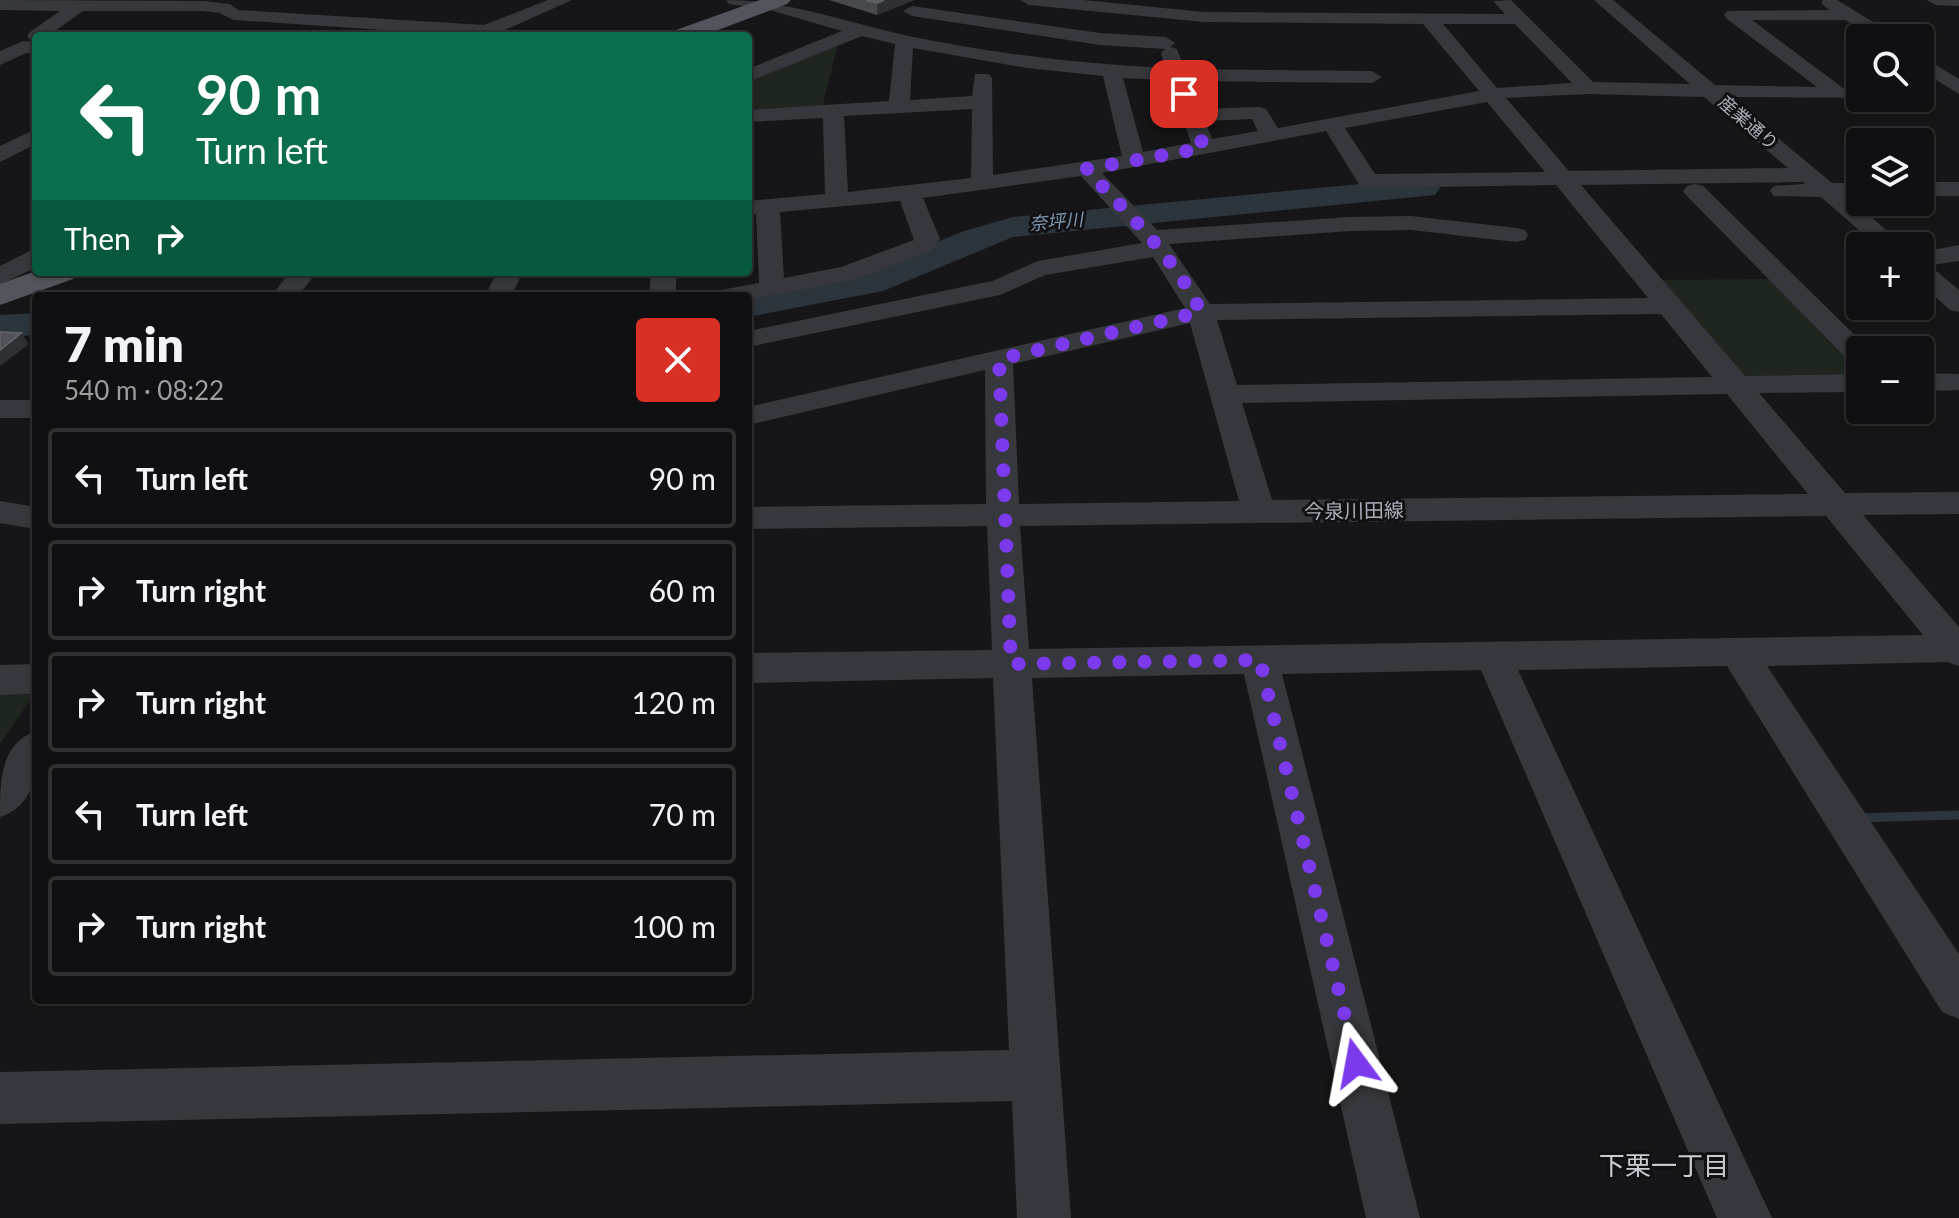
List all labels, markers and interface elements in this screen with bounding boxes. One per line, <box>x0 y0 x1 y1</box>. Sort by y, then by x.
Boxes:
map controls <box>1846 24 1934 424</box>
button: search <box>1846 24 1934 112</box>
text: 90 m <box>196 60 321 127</box>
pin <box>1150 60 1218 128</box>
icon: left <box>64 64 168 168</box>
icon: arrive <box>1162 72 1206 116</box>
street label: 産業通り <box>1714 90 1783 154</box>
text: Turn left <box>196 128 328 172</box>
button: layers <box>1846 128 1934 216</box>
water label: 奈坪川 <box>1028 208 1086 234</box>
icon: right <box>147 216 191 260</box>
text: Then <box>64 220 131 256</box>
button: + <box>1846 232 1934 320</box>
text: 7 min <box>64 315 184 372</box>
button: close <box>636 318 720 402</box>
button: − <box>1846 336 1934 424</box>
text: 540 m · 08:22 <box>64 374 224 406</box>
icon: left <box>68 456 112 500</box>
text: Turn left <box>136 460 248 496</box>
text: 90 m <box>649 460 716 496</box>
street label: 今泉川田線 <box>1304 497 1404 523</box>
icon: right <box>68 568 112 612</box>
text: Turn right <box>136 572 266 608</box>
text: 60 m <box>649 572 716 608</box>
icon: right <box>68 680 112 724</box>
text: Turn right <box>136 684 266 720</box>
text: 120 m <box>631 684 716 720</box>
icon: left <box>68 792 112 836</box>
text: Turn left <box>136 796 248 832</box>
text: 70 m <box>649 796 716 832</box>
icon: right <box>68 904 112 948</box>
text: Turn right <box>136 908 266 944</box>
text: 100 m <box>631 908 716 944</box>
position arrow <box>1314 1021 1398 1105</box>
district label: 下栗一丁目 <box>1599 1149 1729 1181</box>

